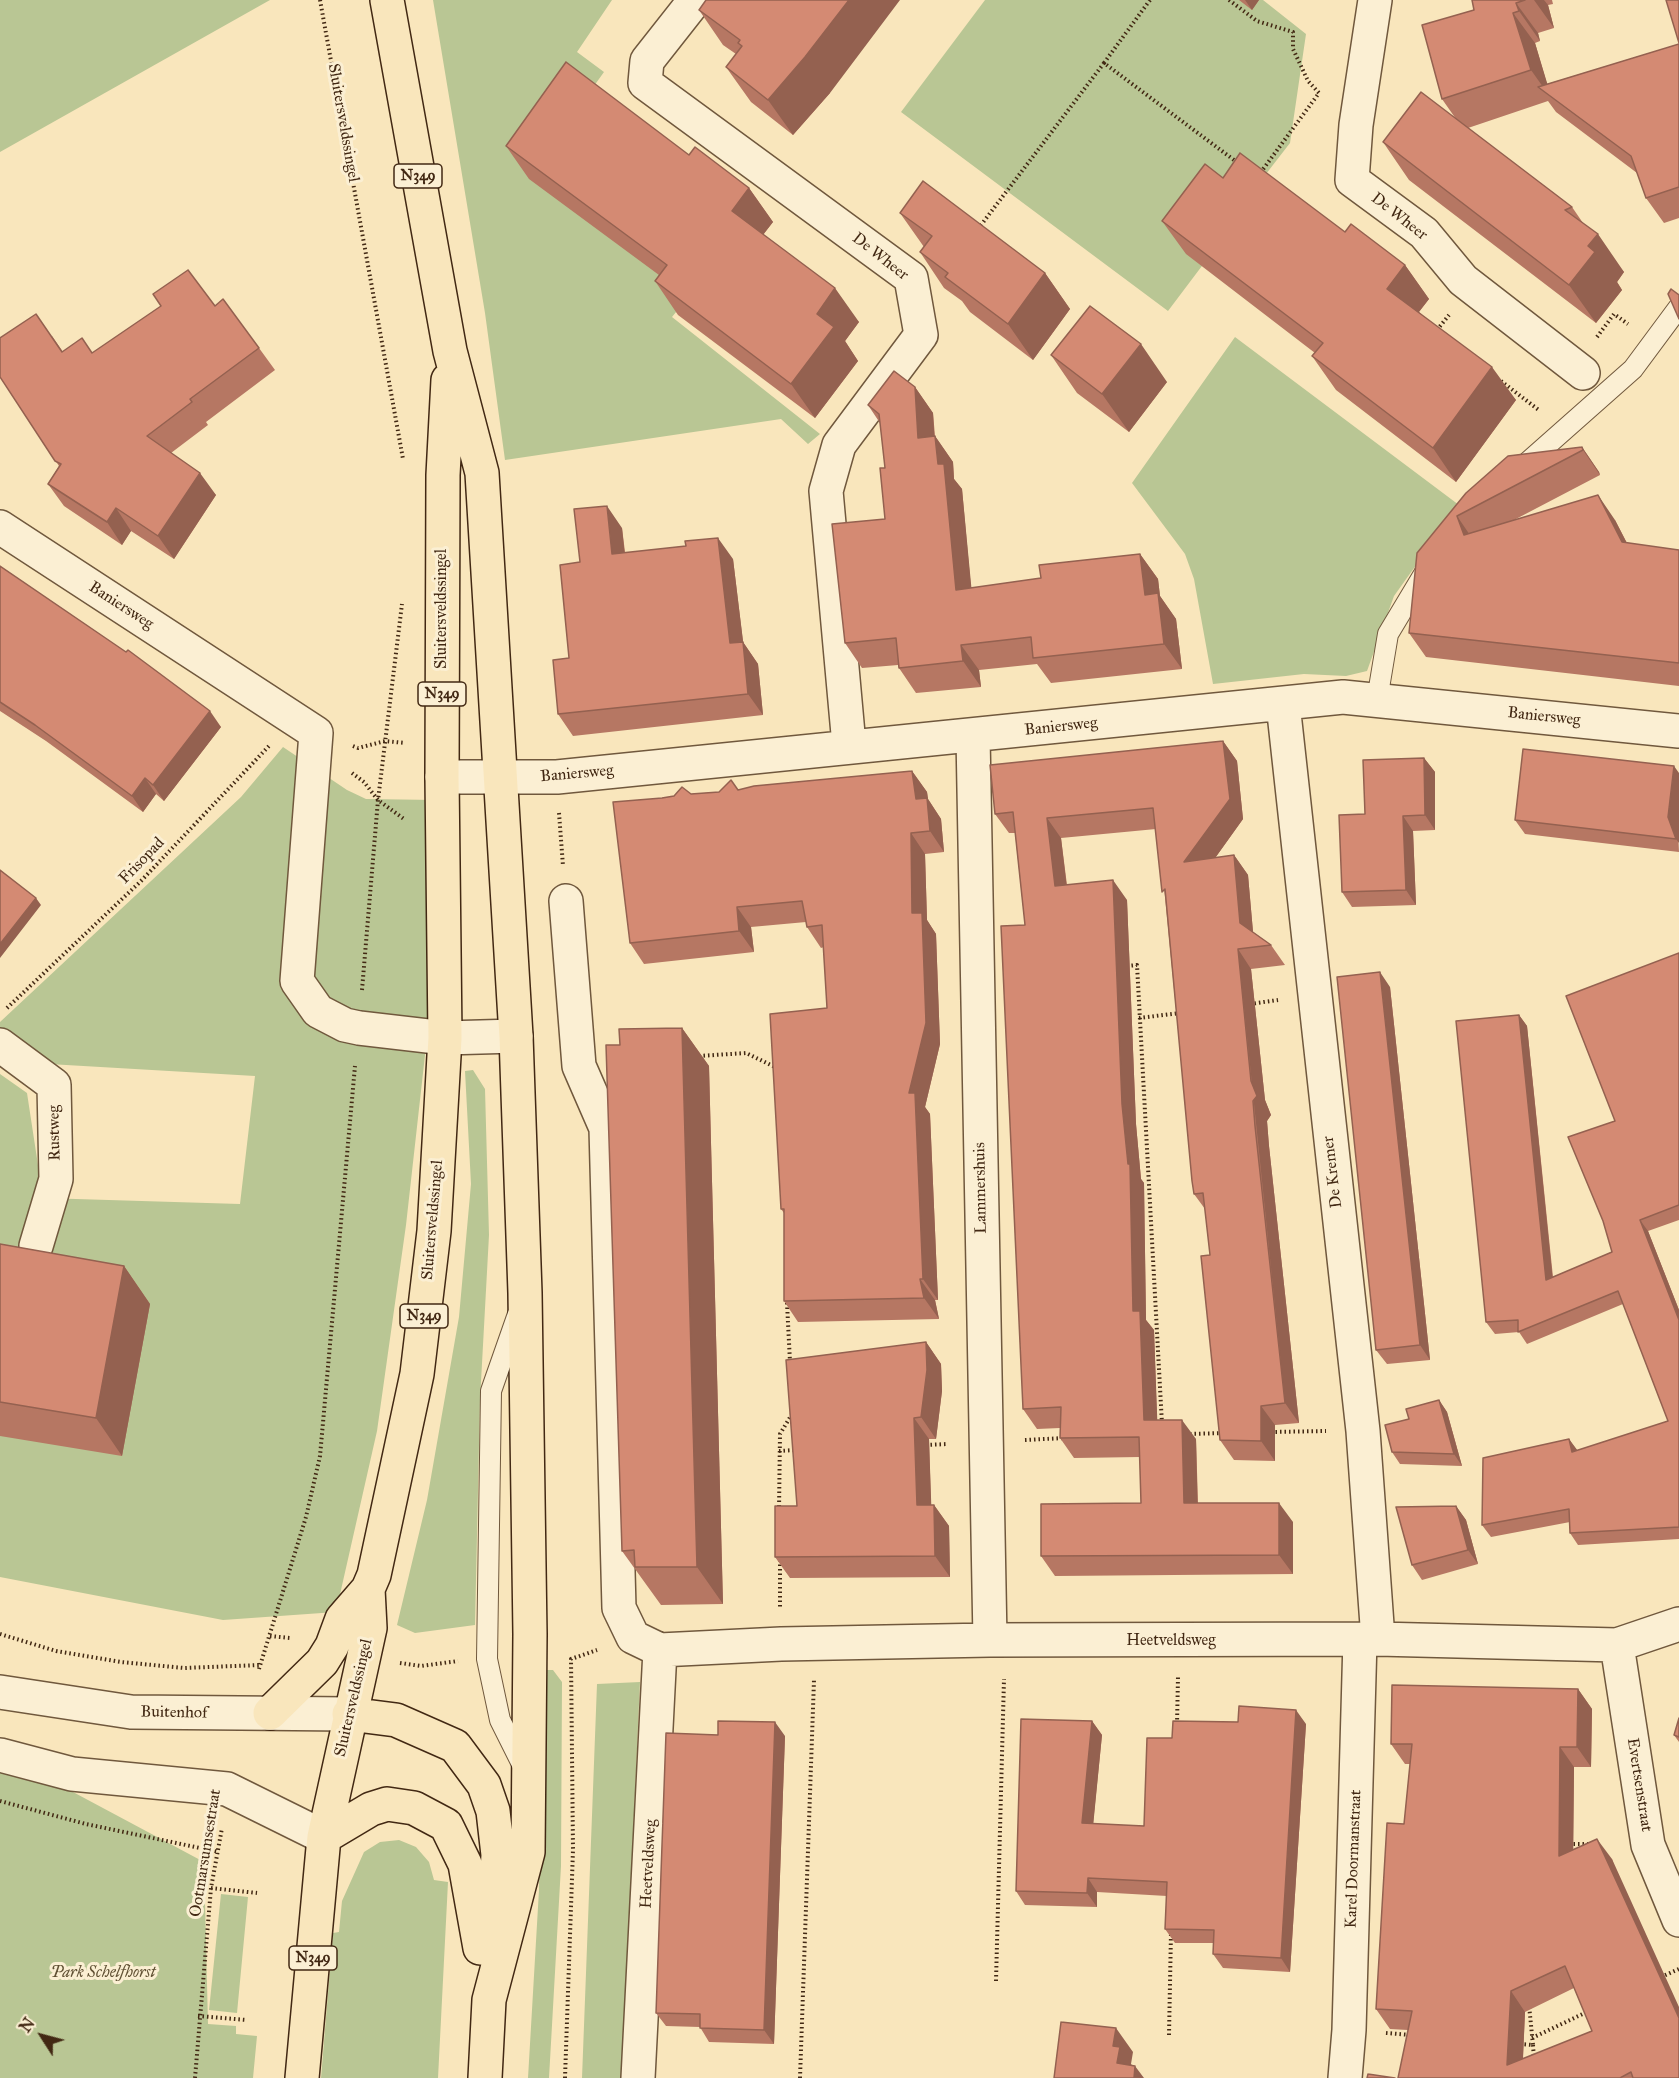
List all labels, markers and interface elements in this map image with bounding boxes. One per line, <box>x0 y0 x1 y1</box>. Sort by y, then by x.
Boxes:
street label: Sluitersveldssingel <box>323 62 363 184</box>
road number: N349 <box>394 164 442 188</box>
street label: De Wheer <box>1367 189 1431 245</box>
street label: De Wheer <box>848 229 912 285</box>
street label: Sluitersveldssingel <box>432 549 452 669</box>
street label: Baniersweg <box>85 578 157 634</box>
road number: N349 <box>418 682 466 706</box>
street label: Baniersweg <box>1507 704 1581 730</box>
street label: Baniersweg <box>1024 714 1098 740</box>
street label: Baniersweg <box>540 761 614 787</box>
street label: Frisopad <box>115 834 169 888</box>
street label: Rustweg <box>45 1105 65 1161</box>
street label: De Kremer <box>1319 1135 1347 1209</box>
street label: Lammershuis <box>971 1142 991 1234</box>
street label: Sluitersveldssingel <box>418 1159 448 1281</box>
road number: N349 <box>400 1304 448 1328</box>
street label: Heetveldsweg <box>1126 1631 1216 1651</box>
street label: Sluitersveldssingel <box>331 1637 377 1759</box>
street label: Buitenhof <box>140 1703 208 1723</box>
street label: Evertsenstraat <box>1622 1737 1656 1833</box>
street label: Ootmarsumsestraat <box>186 1788 226 1918</box>
street label: Karel Doormanstraat <box>1342 1789 1366 1929</box>
street label: Heetveldsweg <box>637 1819 661 1909</box>
road number: N349 <box>289 1946 337 1970</box>
park label: Park Schelfhorst <box>51 1963 155 1983</box>
north arrow <box>12 2006 72 2066</box>
text: N <box>15 2014 39 2036</box>

